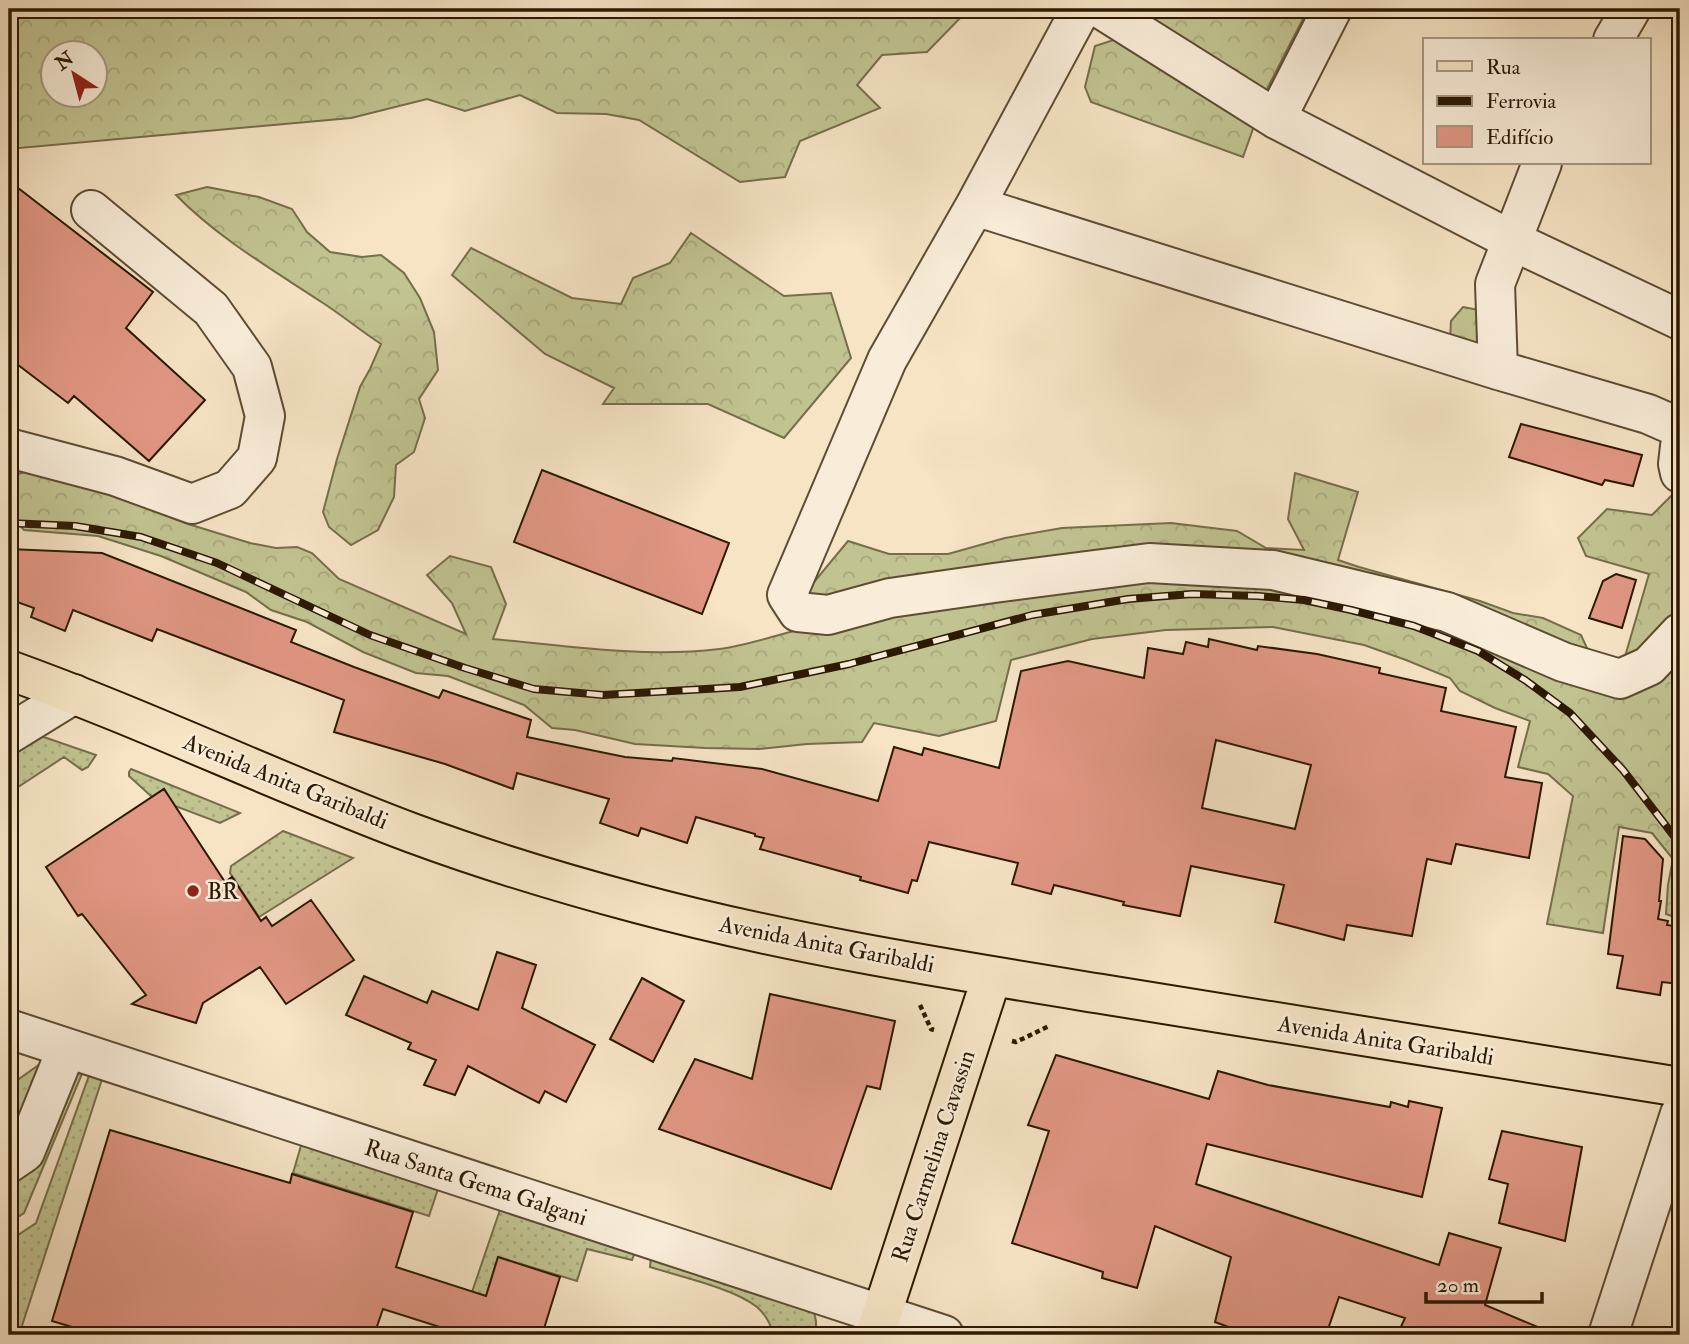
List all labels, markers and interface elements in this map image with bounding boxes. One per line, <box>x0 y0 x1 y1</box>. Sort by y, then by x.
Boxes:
north arrow <box>38 38 108 108</box>
legend <box>1423 38 1650 164</box>
text: N <box>50 46 79 76</box>
text: Rua <box>1486 54 1521 81</box>
text: Ferrovia <box>1486 88 1557 115</box>
text: Edifício <box>1486 124 1553 151</box>
street label: Avenida Anita Garibaldi <box>178 727 393 836</box>
place label: BR <box>207 877 239 906</box>
marker: BR <box>185 883 201 899</box>
street label: Avenida Anita Garibaldi <box>716 909 937 980</box>
street label: Avenida Anita Garibaldi <box>1275 1009 1496 1072</box>
street label: Rua Carmelina Cavassin <box>885 1046 982 1266</box>
street label: Rua Santa Gema Galgani <box>361 1133 591 1232</box>
scale bar <box>1426 1260 1542 1304</box>
text: 20 m <box>1437 1272 1479 1299</box>

